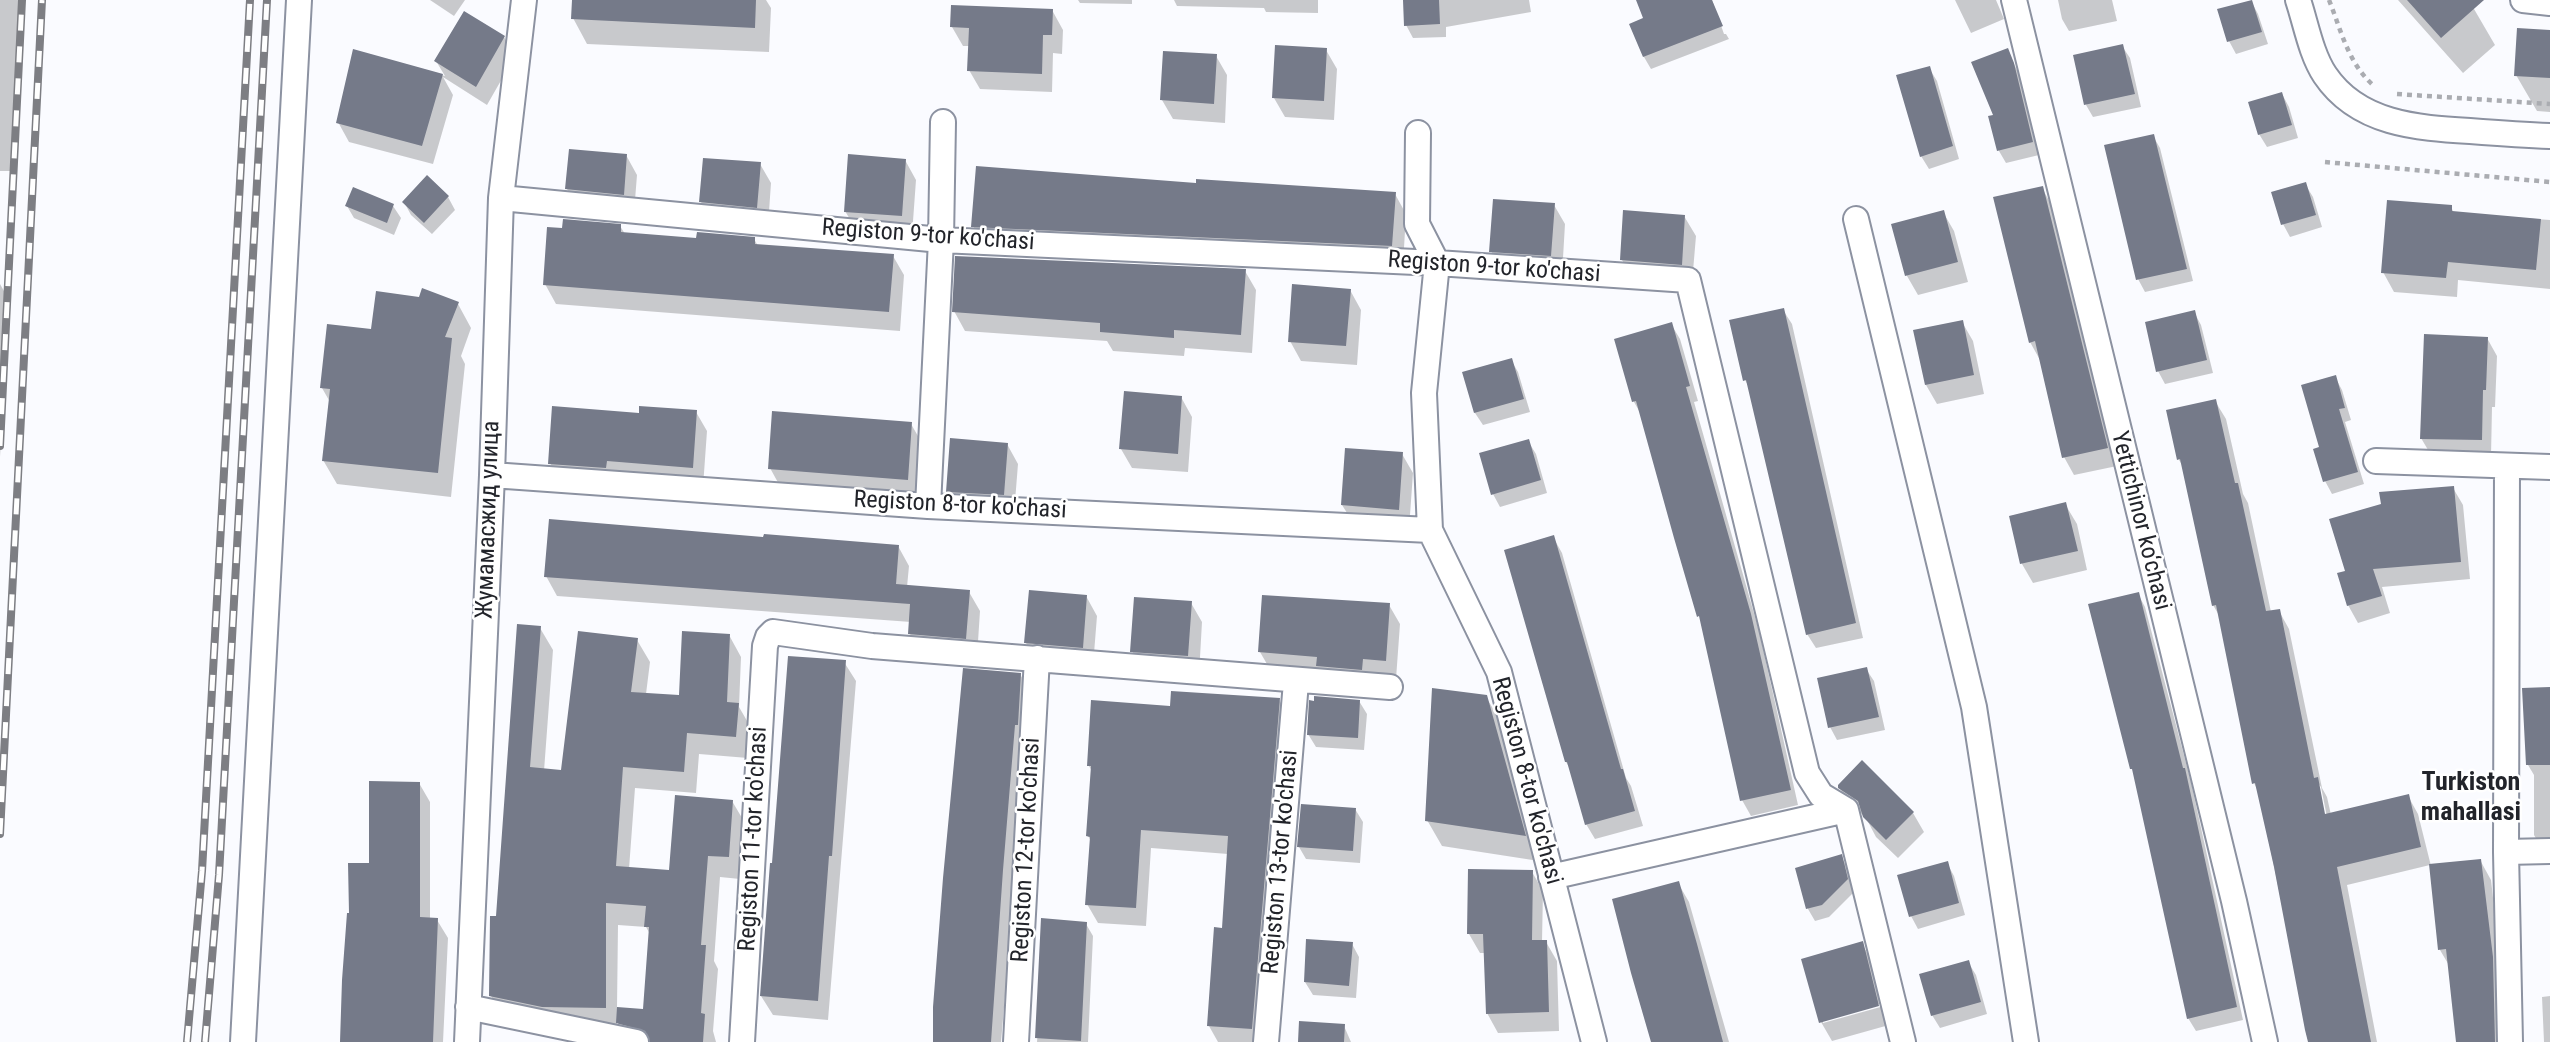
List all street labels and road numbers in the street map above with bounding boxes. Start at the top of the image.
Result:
street label: Registon 9-tor ko'chasi [821,214,1035,258]
street label: Registon 9-tor ko'chasi [1387,246,1601,290]
street label: Жумамасжид улица [471,420,507,620]
street label: Yettichinor ko‘chasi [2104,429,2176,613]
street label: Registon 8-tor ko'chasi [853,486,1067,526]
street label: Registon 8-tor ko'chasi [1484,674,1568,888]
street label: Registon 11-tor ko'chasi [734,726,774,952]
street label: Registon 12-tor ko'chasi [1007,737,1047,963]
street label: Registon 13-tor ko'chasi [1257,749,1305,975]

